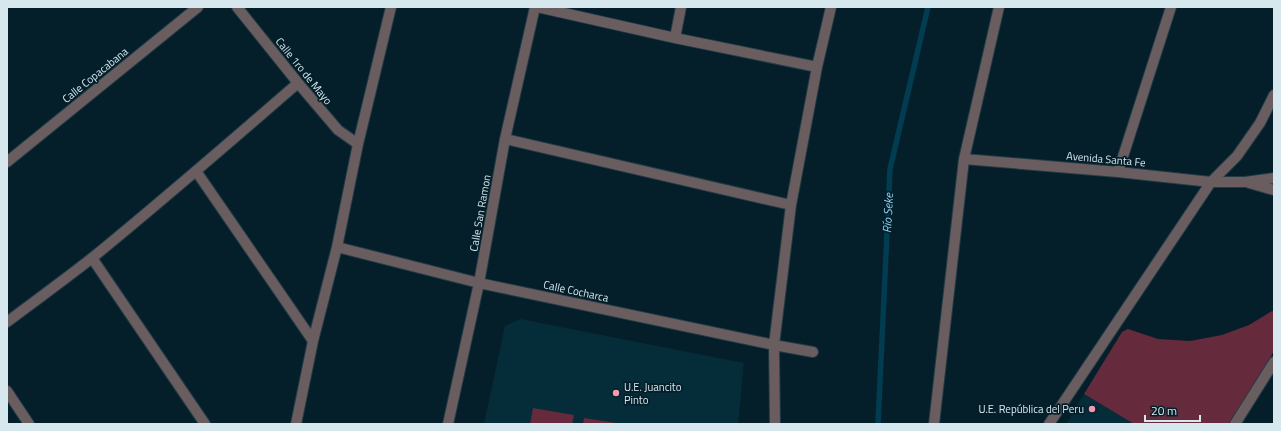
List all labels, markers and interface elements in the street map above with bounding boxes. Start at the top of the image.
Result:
street label: Calle 1ro de Mayo [272,34,336,108]
street label: Calle Copacabana [59,43,132,107]
street label: Avenida Santa Fe [1066,148,1147,170]
street label: Calle San Ramon [465,173,495,253]
water label: Río Seke [877,191,898,233]
street label: Calle Cocharca [542,276,611,306]
place label: U.E. Juancito Pinto [624,379,682,408]
marker: U.E. Juancito Pinto [611,388,621,398]
scale bar [1145,397,1200,423]
place label: U.E. República del Peru [978,401,1084,417]
text: 20 m [1151,401,1177,420]
marker: U.E. República del Peru [1087,404,1097,414]

